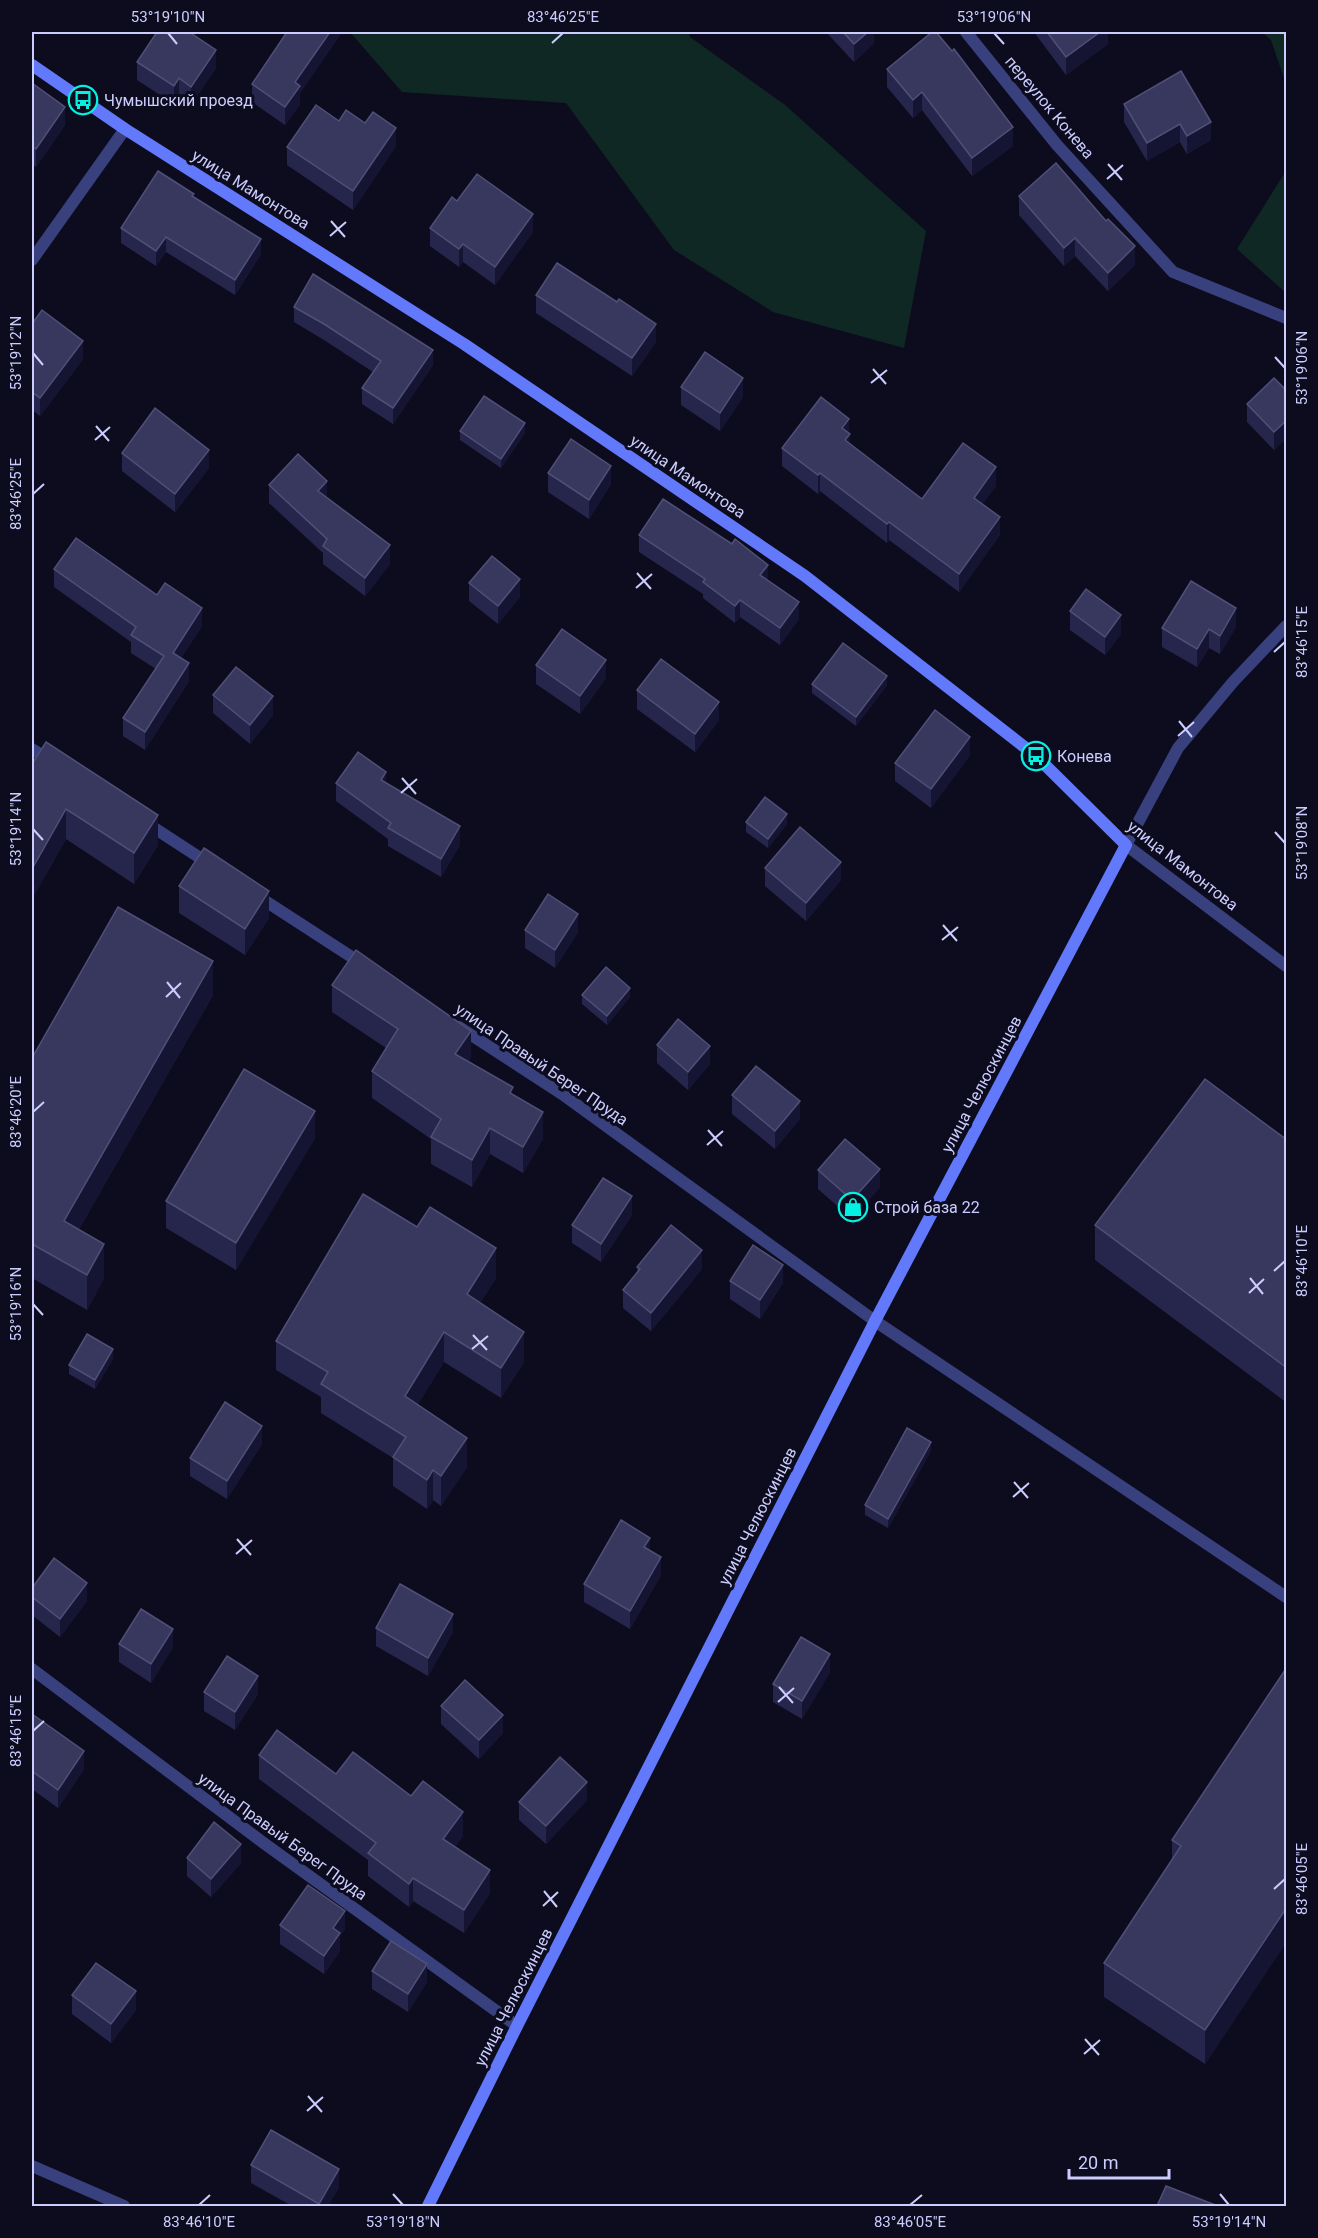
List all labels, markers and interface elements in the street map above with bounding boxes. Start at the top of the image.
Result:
text: 53°19'10"N [131,8,205,26]
text: 83°46'25"E [527,8,600,26]
text: 53°19'06"N [957,8,1031,26]
street label: переулок Конева [1001,52,1098,162]
bus stop icon: Чумышский проезд [67,84,99,116]
place label: Чумышский проезд [104,91,253,110]
street label: улица Мамонтова [188,146,313,233]
text: 53°19'12"N [7,316,25,390]
text: 53°19'06"N [1293,331,1311,405]
street label: улица Мамонтова [626,431,749,522]
text: 83°46'25"E [7,457,25,530]
text: 83°46'15"E [1293,605,1311,678]
bus stop icon: Конева [1020,740,1052,772]
place label: Конева [1057,747,1112,766]
text: 53°19'14"N [7,792,25,866]
text: 53°19'08"N [1293,806,1311,880]
street label: улица Мамонтова [1124,816,1242,914]
street label: улица Правый Берег Пруда [452,999,632,1129]
street label: улица Челюскинцев [937,1013,1026,1156]
text: 83°46'20"E [7,1075,25,1148]
shop icon: Строй база 22 [837,1191,869,1223]
place label: Строй база 22 [874,1198,980,1217]
text: 83°46'10"E [1293,1224,1311,1297]
text: 53°19'16"N [7,1267,25,1341]
street label: улица Челюскинцев [714,1444,800,1588]
text: 83°46'15"E [7,1694,25,1767]
street label: улица Правый Берег Пруда [194,1769,371,1904]
text: 83°46'05"E [1293,1842,1311,1915]
street label: улица Челюскинцев [470,1925,556,2069]
scale bar [1069,2142,1170,2180]
text: 20 m [1078,2152,1118,2173]
text: 83°46'10"E [163,2213,236,2231]
text: 53°19'18"N [366,2213,440,2231]
text: 83°46'05"E [874,2213,947,2231]
text: 53°19'14"N [1192,2213,1266,2231]

